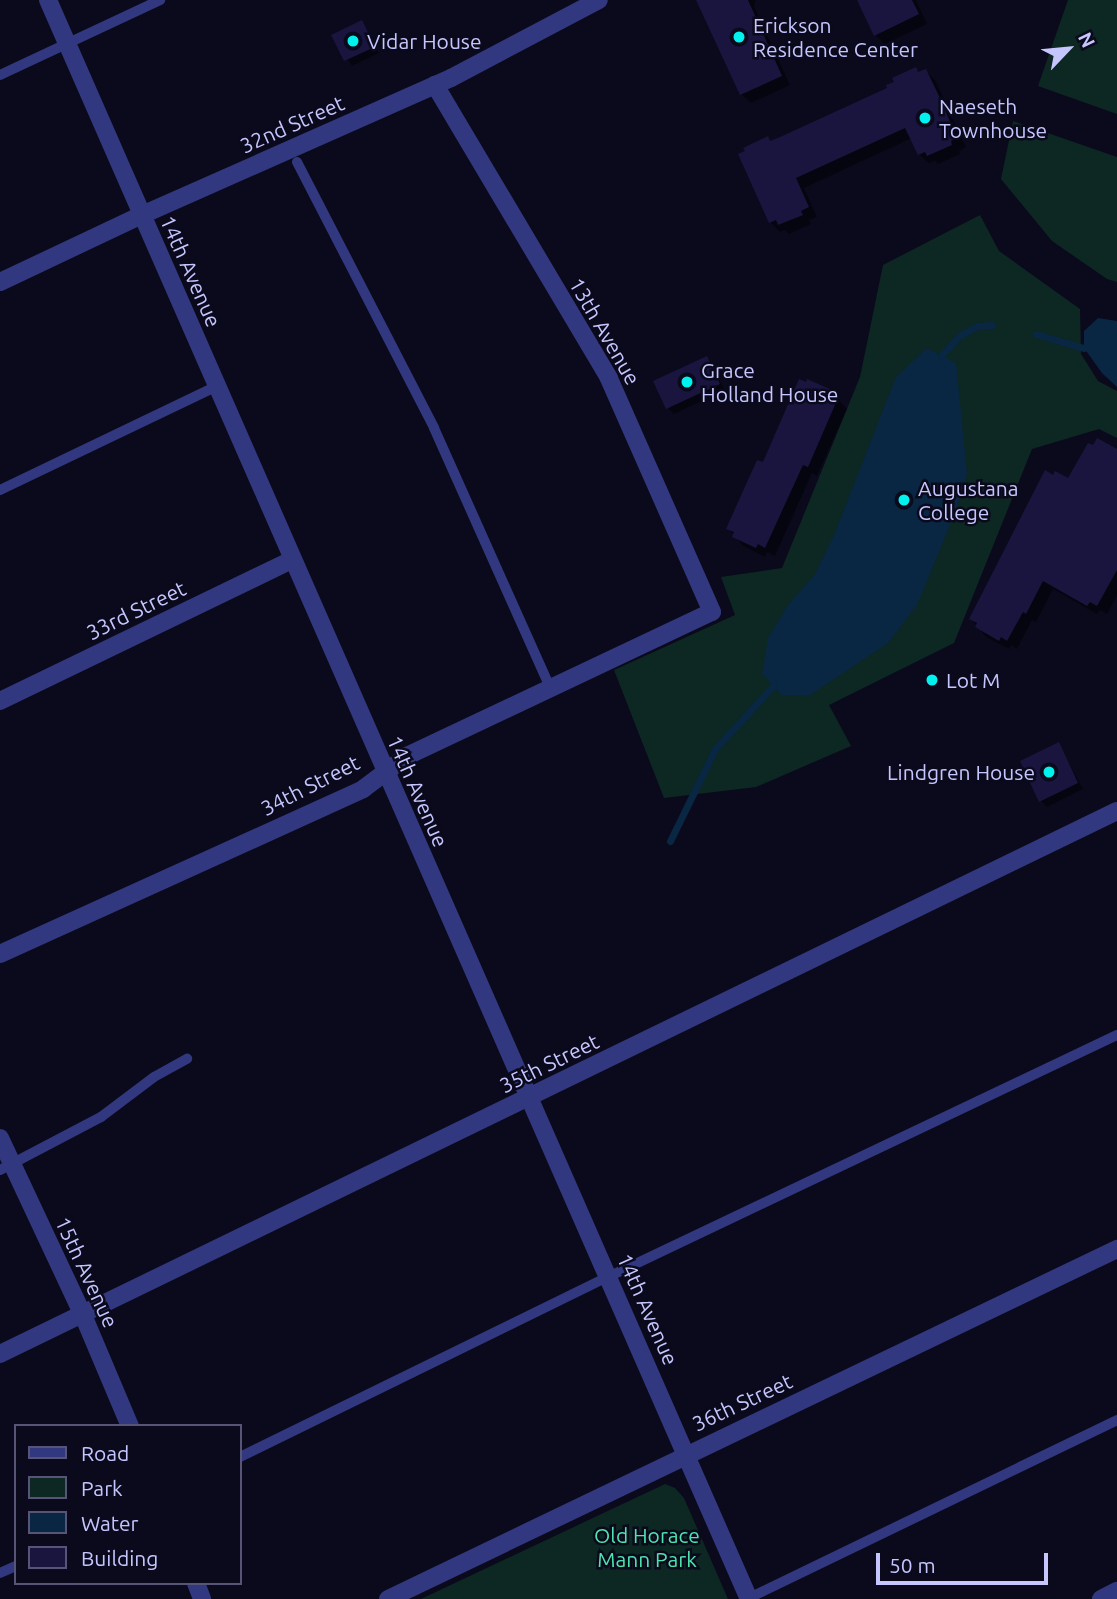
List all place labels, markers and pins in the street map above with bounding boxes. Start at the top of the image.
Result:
place label: Erickson Residence Center [753,12,918,62]
place label: Vidar House [367,28,482,54]
marker: Erickson Residence Center [731,29,747,45]
marker: Vidar House [345,33,361,49]
place label: Naeseth Townhouse [939,93,1047,143]
marker: Naeseth Townhouse [917,110,933,126]
place label: Grace Holland House [701,357,838,407]
marker: Grace Holland House [679,374,695,390]
place label: Augustana College [918,475,1019,525]
marker: Augustana College [896,492,912,508]
place label: Lot M [946,667,1000,693]
marker: Lot M [924,672,940,688]
place label: Lindgren House [887,759,1035,785]
marker: Lindgren House [1041,764,1057,780]

